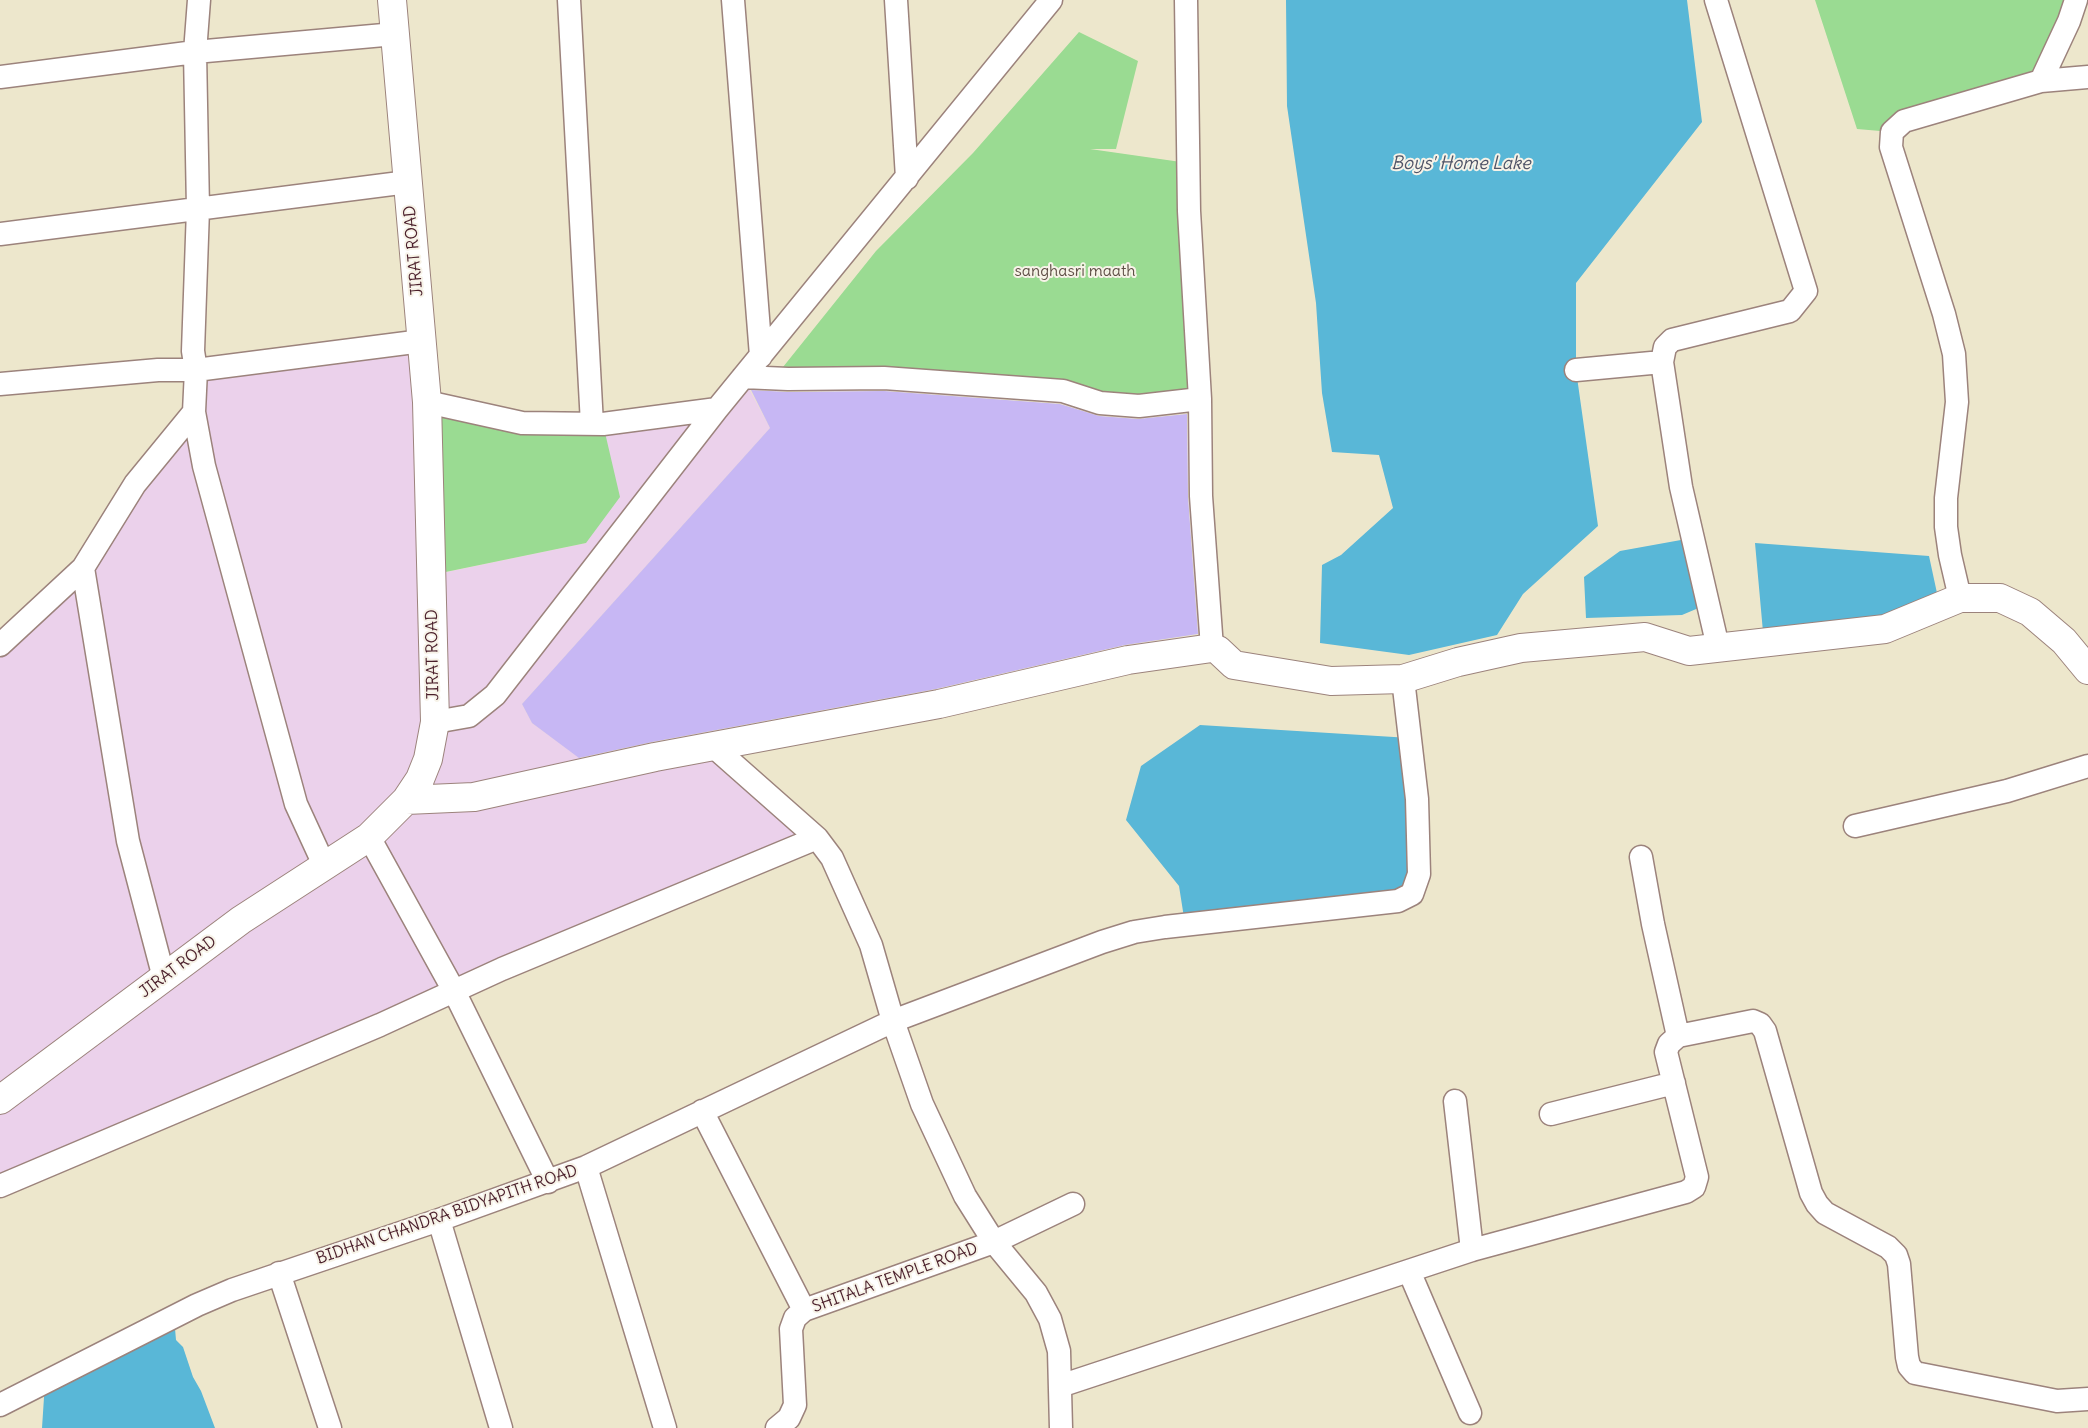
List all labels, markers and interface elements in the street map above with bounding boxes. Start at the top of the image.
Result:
water label: Boys' Home Lake [1391,153,1531,175]
street label: JIRAT ROAD [400,205,428,297]
park label: sanghasri maath [1014,261,1136,281]
street label: JIRAT ROAD [423,609,443,701]
street label: JIRAT ROAD [136,932,220,1002]
street label: BIDHAN CHANDRA BIDYAPITH ROAD [314,1161,580,1269]
street label: SHITALA TEMPLE ROAD [810,1239,980,1317]

